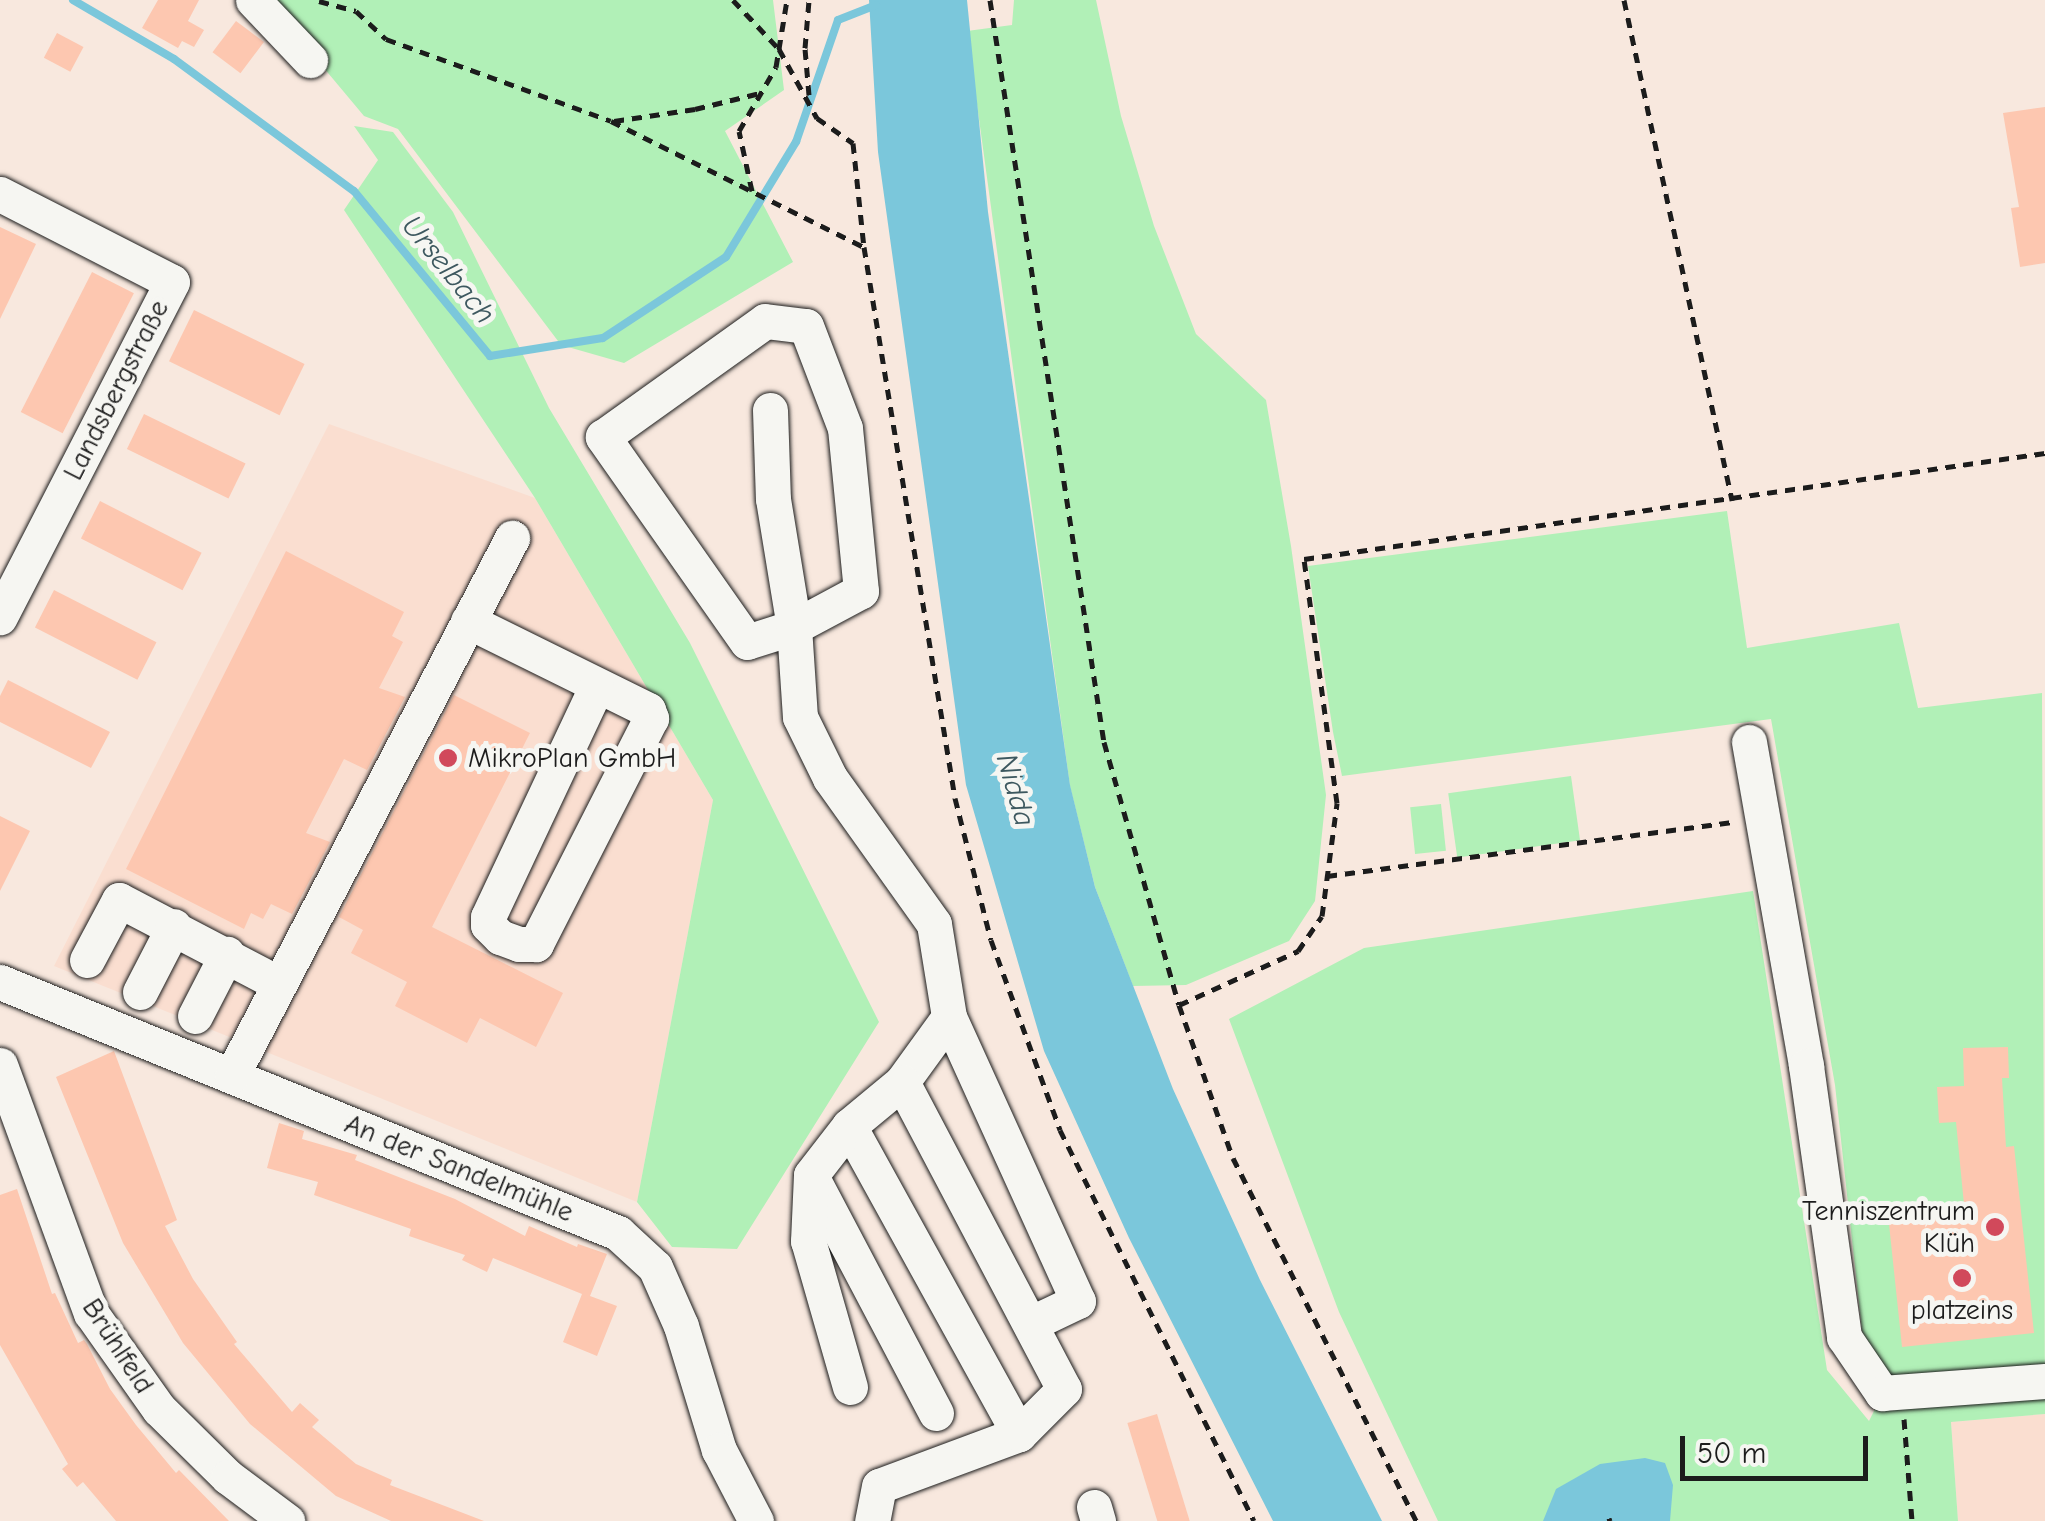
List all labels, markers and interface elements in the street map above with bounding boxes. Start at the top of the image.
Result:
water label: Urselbach [393,209,503,331]
street label: Landsbergstraße [56,294,176,486]
place label: MikroPlan GmbH [468,741,676,775]
marker: MikroPlan GmbH [437,747,459,769]
water label: Nidda [988,750,1042,830]
street label: An der Sandelmühle [340,1107,578,1229]
place label: Tenniszentrum Klüh [1802,1194,1975,1260]
marker: Tenniszentrum Klüh [1984,1216,2006,1238]
marker: platzeins [1951,1267,1973,1289]
street label: Brühlfeld [75,1292,161,1400]
place label: platzeins [1911,1293,2013,1327]
scale bar [1685,1416,1872,1478]
text: 50 m [1697,1436,1766,1471]

